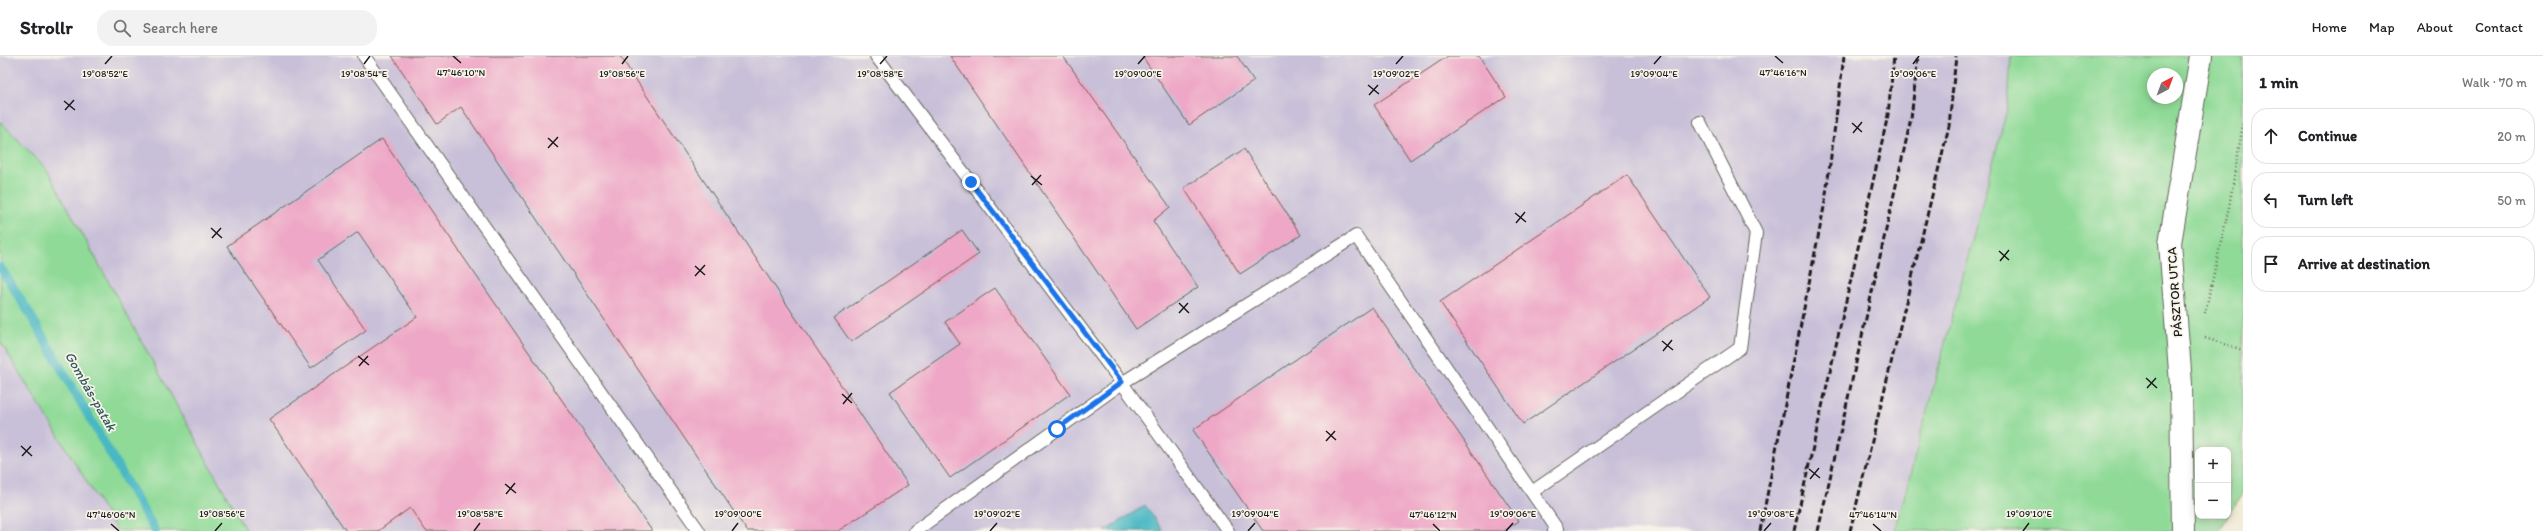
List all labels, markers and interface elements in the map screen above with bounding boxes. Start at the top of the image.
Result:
search box [97,10,377,46]
text: Strollr [20,16,73,39]
icon: search [111,17,133,39]
text: Search here [143,19,218,37]
text: Home [2312,19,2347,36]
text: Map [2369,19,2395,36]
text: About [2417,19,2453,36]
text: Contact [2475,19,2523,36]
text: 47°46'10"N [437,66,485,79]
text: 47°46'16"N [1759,66,1807,79]
text: 19°08'52"E [82,67,128,80]
text: 19°08'54"E [341,67,388,80]
text: 19°08'56"E [599,67,645,80]
text: 19°08'58"E [857,67,904,80]
text: 19°09'00"E [1114,67,1162,80]
text: 19°09'02"E [1373,67,1420,80]
text: 19°09'04"E [1630,67,1678,80]
text: 19°09'06"E [1890,67,1937,80]
north arrow [2147,68,2183,104]
text: 1 min [2259,72,2298,92]
text: Walk · 70 m [2462,75,2527,90]
icon: ahead [2260,125,2282,147]
text: Continue [2298,127,2357,145]
text: 20 m [2497,129,2526,144]
route end [962,173,980,191]
icon: left [2260,189,2282,211]
text: Turn left [2298,191,2353,209]
text: 50 m [2497,193,2526,208]
street label: PÁSZTOR UTCA [2164,246,2185,337]
icon: arrive [2260,253,2282,275]
text: Arrive at destination [2298,255,2430,273]
water label: Gombás-patak [61,348,121,435]
route start [1048,420,1066,438]
map controls [2195,447,2231,519]
button: + [2195,447,2231,483]
button: − [2195,483,2231,519]
text: 19°08'56"E [199,507,245,520]
text: 19°08'58"E [457,507,504,520]
text: 19°09'00"E [714,507,762,520]
text: 19°09'02"E [974,507,1021,520]
text: 19°09'04"E [1231,507,1279,520]
text: 19°09'06"E [1490,507,1537,520]
text: 19°09'08"E [1748,507,1795,520]
text: 19°09'10"E [2006,507,2052,520]
text: 47°46'06"N [87,508,136,521]
text: 47°46'12"N [1409,508,1457,521]
text: 47°46'14"N [1849,508,1897,521]

